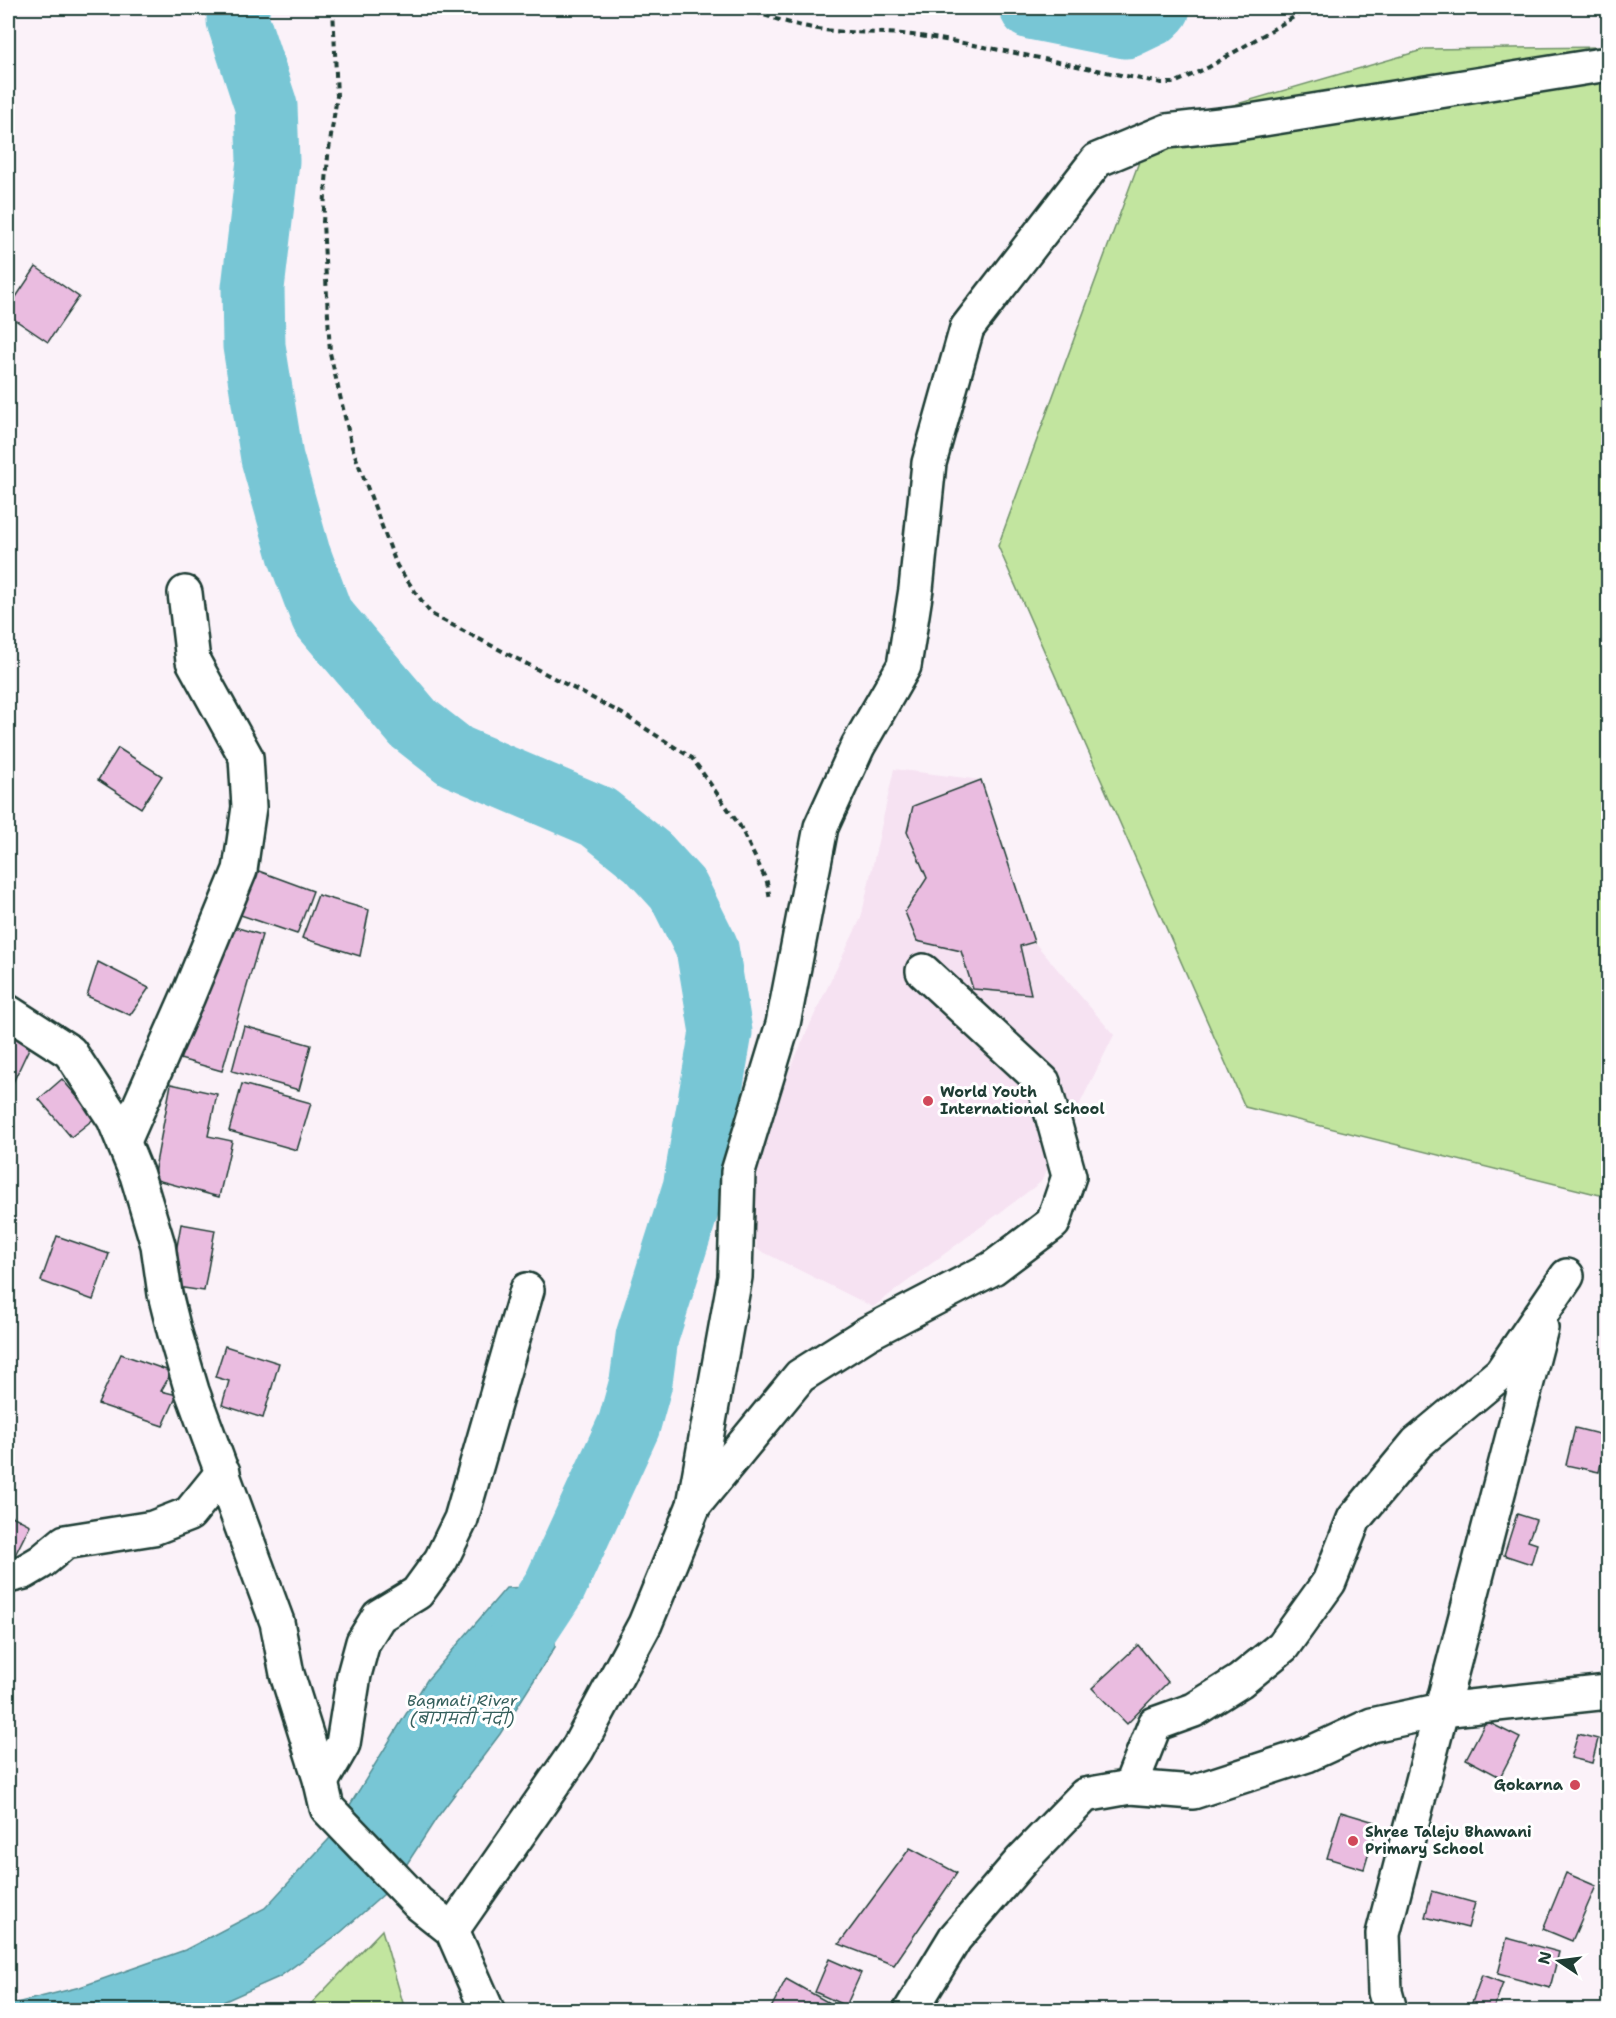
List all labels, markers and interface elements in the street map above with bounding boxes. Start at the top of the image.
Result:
place label: World Youth International School [940,1082,1105,1119]
marker: World Youth International School [921,1094,935,1108]
water label: Bagmati River (बागमती नदी) [407,1690,518,1729]
place label: Gokarna [1494,1775,1564,1795]
marker: Gokarna [1568,1778,1582,1792]
place label: Shree Taleju Bhawani Primary School [1365,1822,1532,1859]
marker: Shree Taleju Bhawani Primary School [1346,1834,1360,1848]
north arrow [1529,1931,1589,1991]
text: N [1533,1949,1557,1966]

